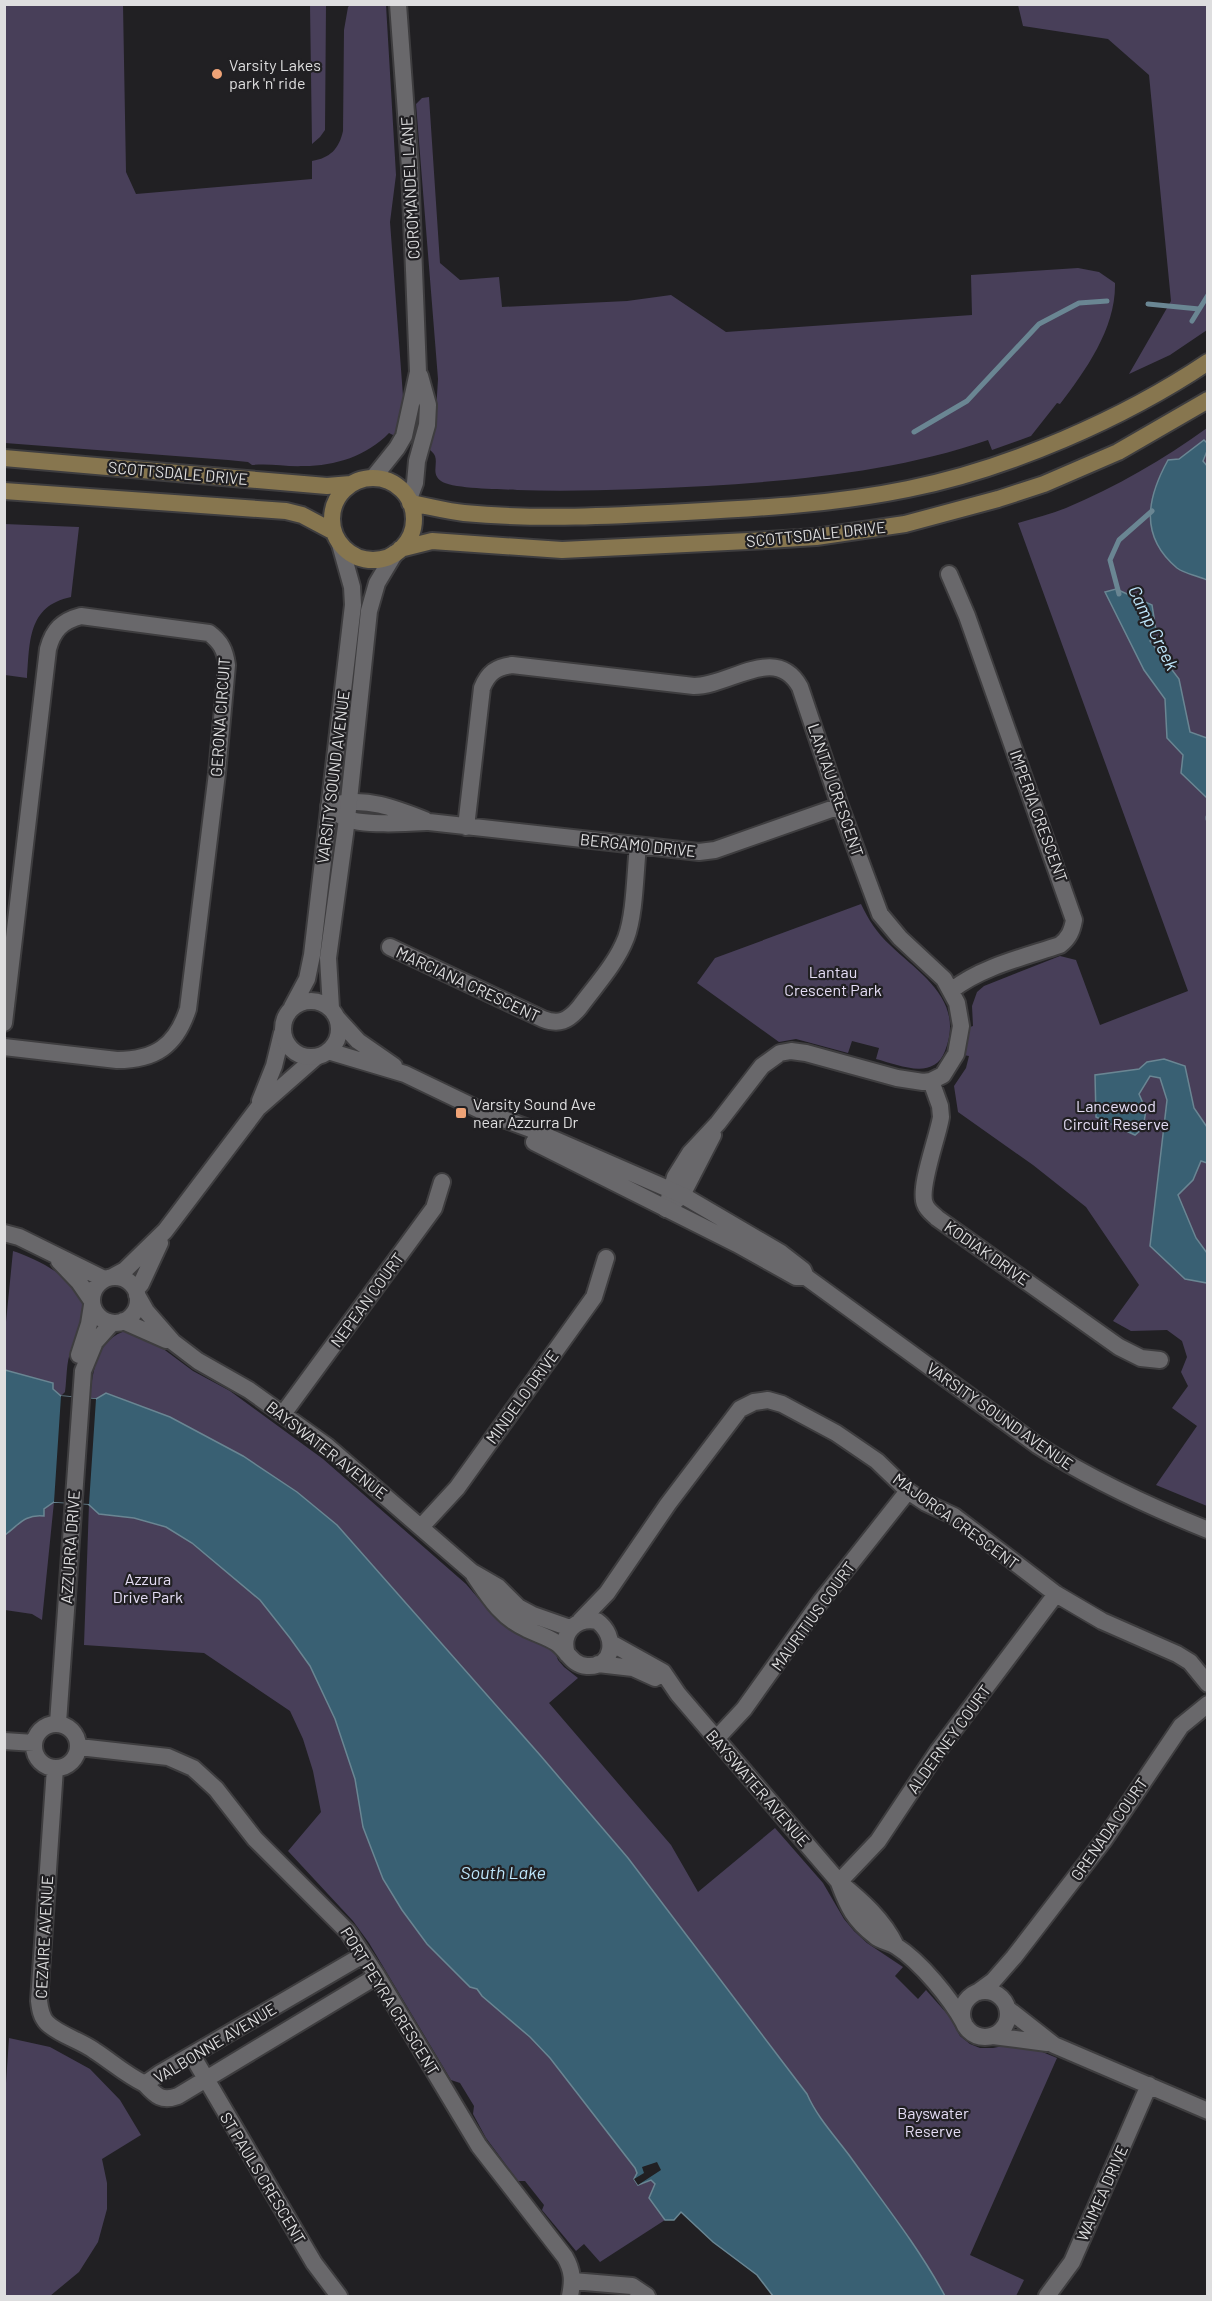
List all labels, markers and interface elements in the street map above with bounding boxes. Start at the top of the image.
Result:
place label: Varsity Lakes park 'n' ride [229,55,321,92]
marker: Varsity Lakes park 'n' ride [210,67,224,81]
street label: COROMANDEL LANE [396,116,423,260]
street label: SCOTTSDALE DRIVE [107,457,249,488]
street label: SCOTTSDALE DRIVE [745,517,887,550]
water label: Camp Creek [1124,582,1184,674]
street label: GERONA CIRCUIT [206,656,233,777]
street label: VARSITY SOUND AVENUE [312,689,353,865]
street label: LANTAU CRESCENT [805,721,868,859]
street label: IMPERIA CRESCENT [1007,747,1072,885]
street label: BERGAMO DRIVE [579,829,697,860]
street label: MARCIANA CRESCENT [393,942,543,1025]
park label: Lantau Crescent Park [784,962,882,999]
place label: Varsity Sound Ave near Azzurra Dr [473,1094,596,1131]
park label: Lancewood Circuit Reserve [1063,1096,1169,1133]
marker: Varsity Sound Ave near Azzurra Dr [454,1106,468,1120]
street label: KODIAK DRIVE [941,1216,1033,1289]
street label: NEPEAN COURT [326,1249,407,1351]
street label: MINDELO DRIVE [481,1346,562,1447]
street label: VARSITY SOUND AVENUE [923,1358,1077,1473]
street label: BAYSWATER AVENUE [263,1397,391,1503]
street label: MAJORCA CRESCENT [890,1469,1023,1573]
street label: AZZURRA DRIVE [56,1490,83,1604]
street label: MAURITIUS COURT [767,1557,859,1674]
park label: Azzura Drive Park [113,1569,183,1606]
street label: ALDERNEY COURT [903,1681,994,1797]
street label: BAYSWATER AVENUE [703,1726,814,1850]
street label: GRENADA COURT [1066,1774,1151,1884]
water label: South Lake [460,1861,546,1883]
street label: CEZAIRE AVENUE [31,1875,56,1999]
street label: PORT PEYRA CRESCENT [337,1923,444,2078]
street label: VALBONNE AVENUE [150,1999,279,2087]
park label: Bayswater Reserve [897,2103,969,2140]
street label: ST PAULS CRESCENT [217,2109,310,2247]
street label: WAIMEA DRIVE [1072,2142,1131,2244]

